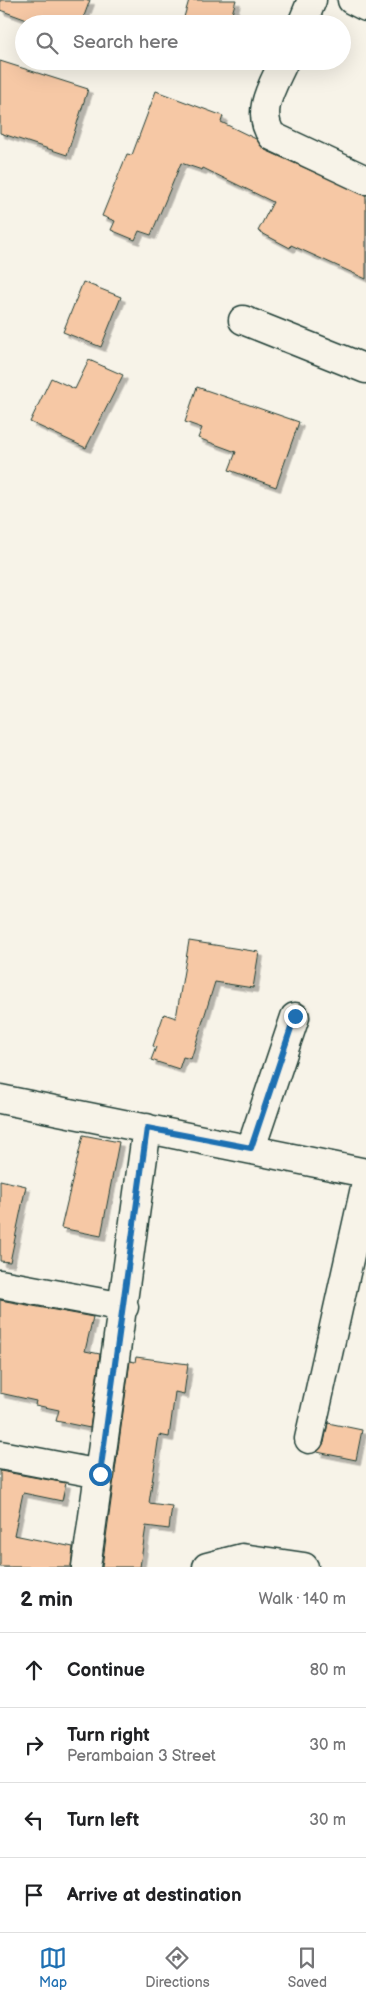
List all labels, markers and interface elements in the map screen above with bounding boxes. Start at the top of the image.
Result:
search box [15,15,351,70]
icon: search [33,29,61,57]
text: Search here [73,31,178,54]
route end [284,1005,307,1028]
route start [89,1463,112,1486]
text: 2 min [20,1587,73,1612]
text: Walk · 140 m [259,1590,346,1609]
icon: ahead [20,1656,48,1684]
text: Continue [67,1659,145,1682]
text: 80 m [310,1661,346,1680]
text: Turn right [67,1724,150,1747]
icon: right [20,1731,48,1759]
text: 30 m [309,1736,346,1755]
text: Perambaian 3 Street [67,1747,216,1766]
icon: left [20,1806,48,1834]
text: Turn left [67,1809,139,1832]
text: 30 m [309,1811,346,1830]
icon: arrive [20,1881,48,1909]
text: Arrive at destination [67,1884,242,1907]
tab: Map [39,1944,67,1991]
tab: Directions [145,1944,210,1991]
tab: Saved [288,1944,327,1991]

